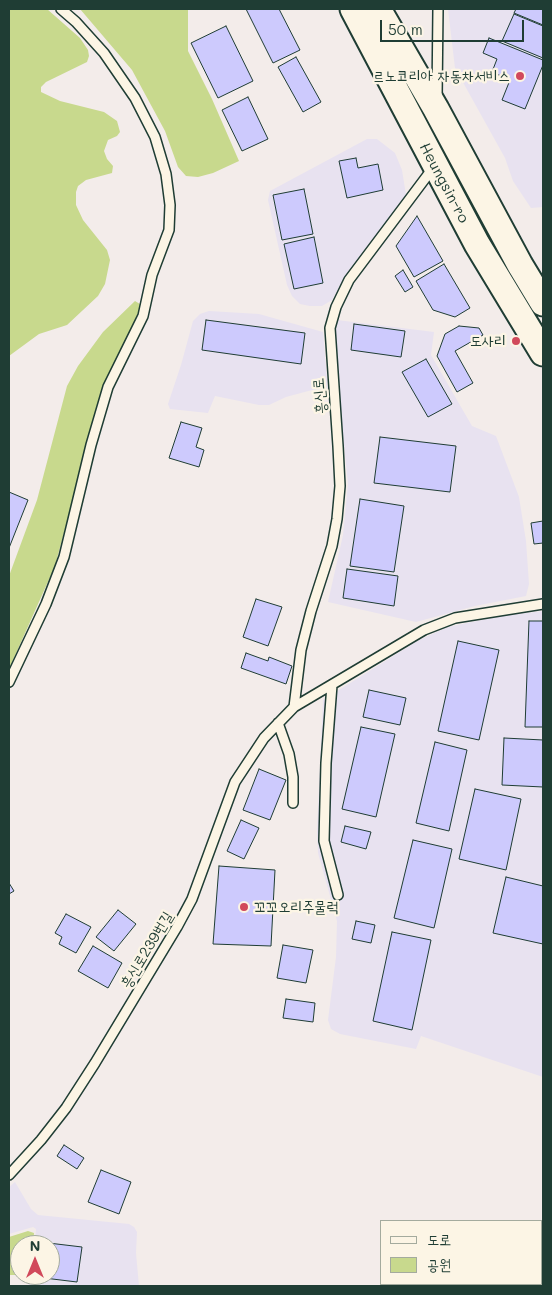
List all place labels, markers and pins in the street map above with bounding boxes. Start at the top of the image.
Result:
place label: 르노코리아 자동차서비스 [372,67,510,85]
marker: 르노코리아 자동차서비스 [514,70,526,82]
place label: 도사리 [470,332,506,350]
marker: 도사리 [510,335,522,347]
place label: 꼬꼬오리주물럭 [254,898,338,916]
marker: 꼬꼬오리주물럭 [238,901,250,913]

